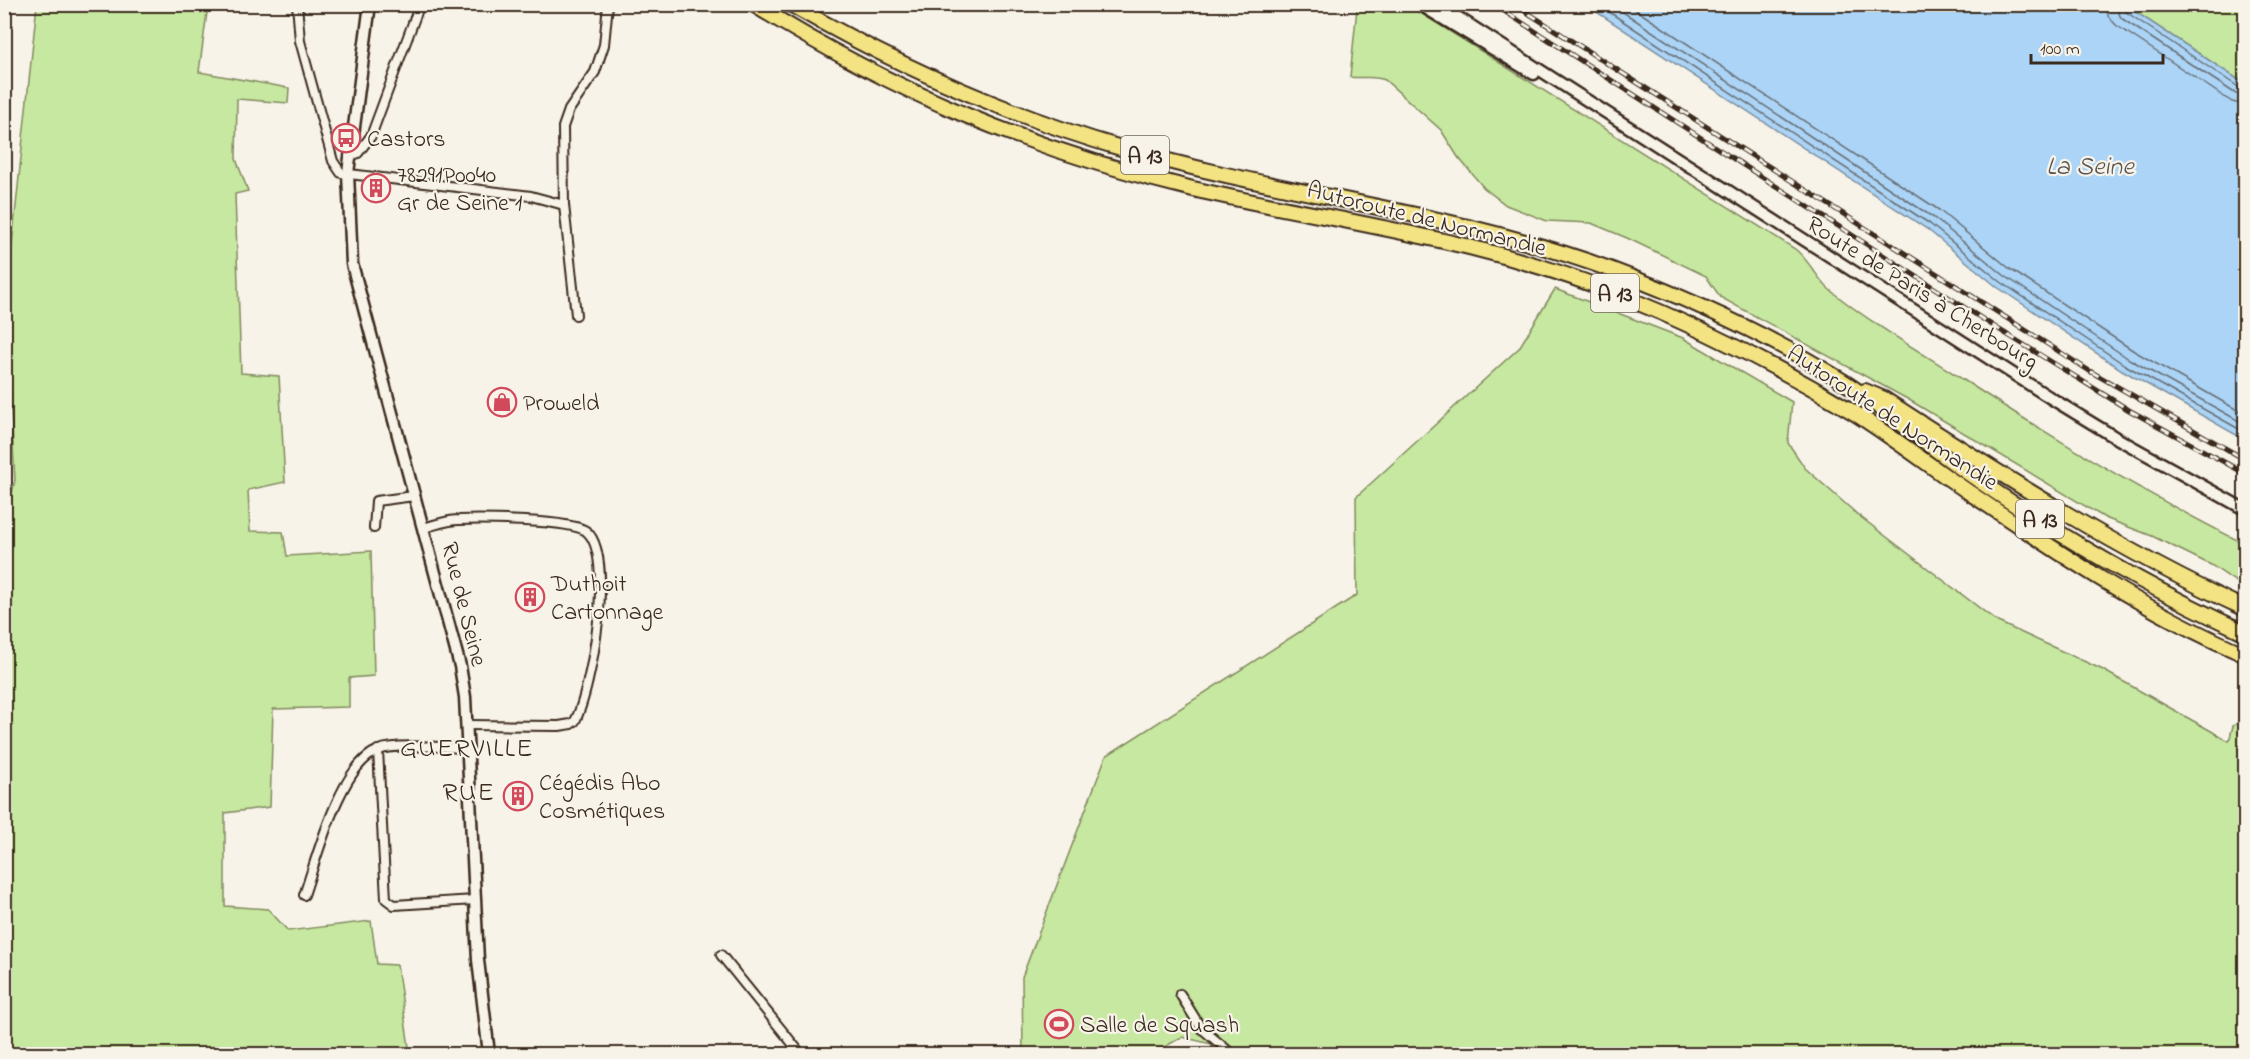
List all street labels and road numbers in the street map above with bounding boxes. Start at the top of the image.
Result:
road number: A 13 [1121,136,1169,174]
street label: Autoroute de Normandie [1303,174,1550,267]
street label: Route de Paris à Cherbourg [1799,208,2045,380]
road number: A 13 [1591,274,1639,312]
street label: Autoroute de Normandie [1779,338,2004,501]
road number: A 13 [2016,500,2064,538]
street label: Rue de Seine [430,539,495,671]

